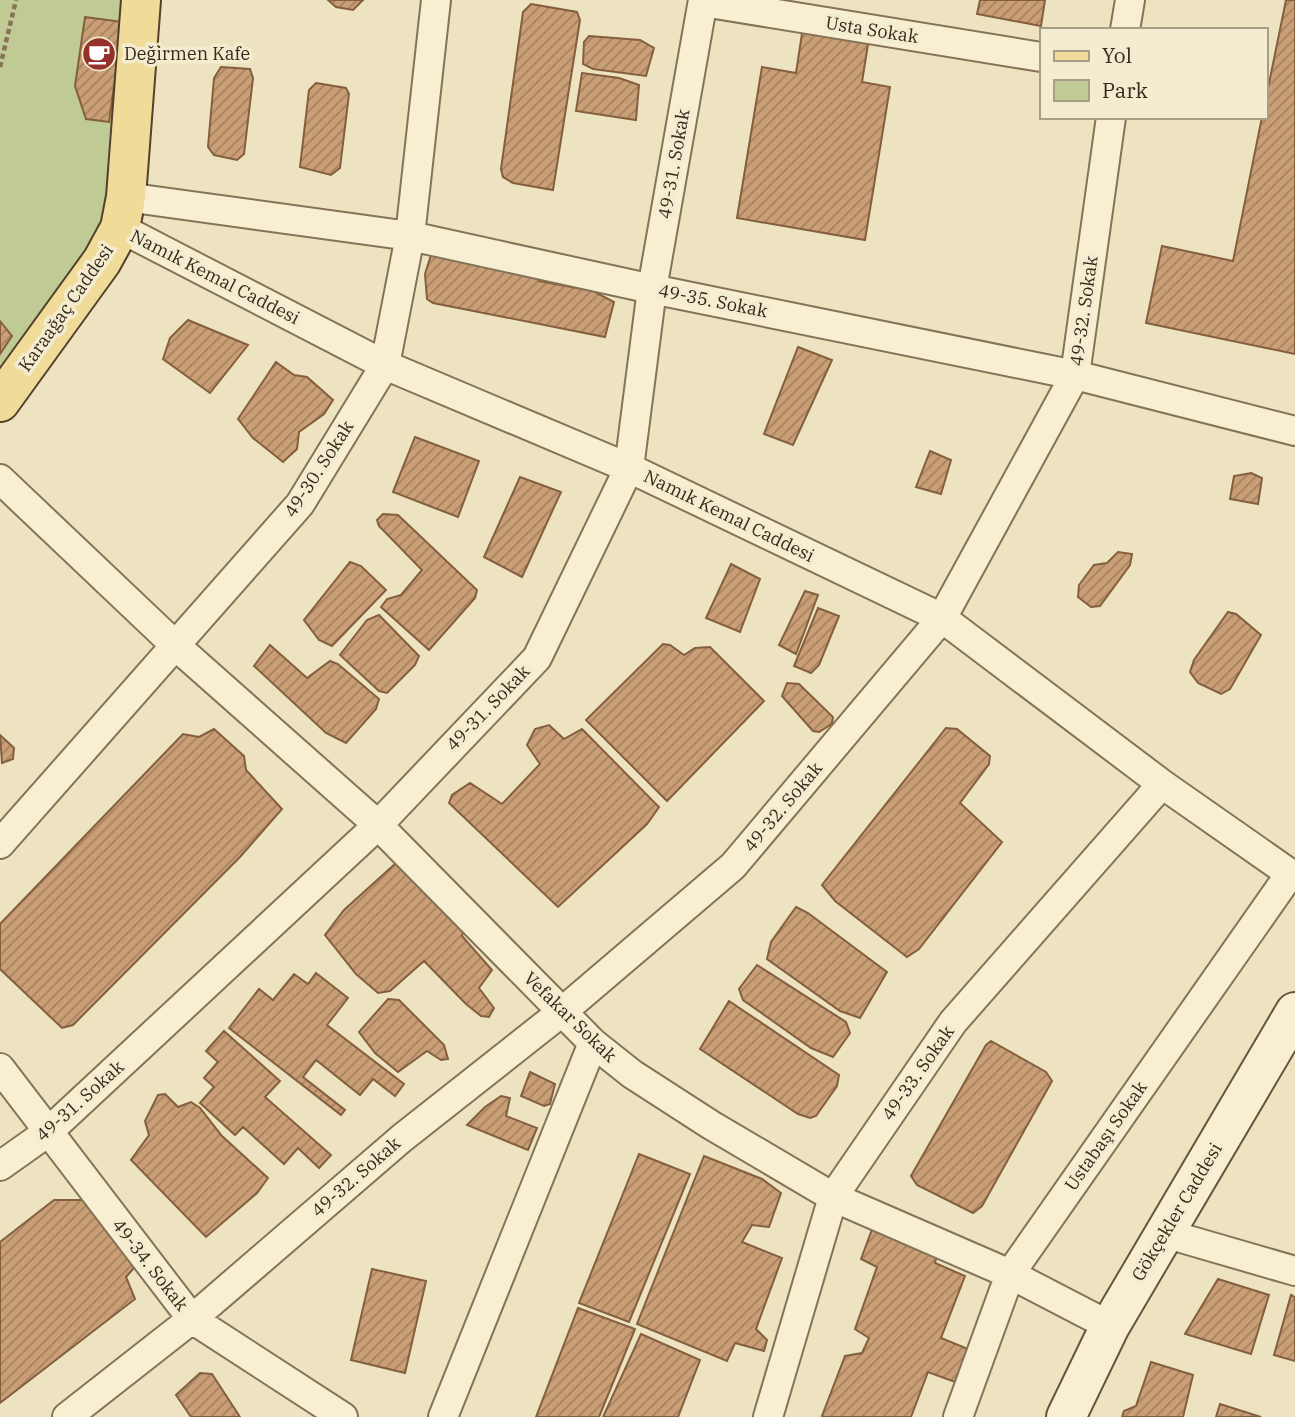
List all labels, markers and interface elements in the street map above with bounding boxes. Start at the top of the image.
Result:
street label: Usta Sokak [824,11,921,48]
legend [1040,28,1267,119]
cafe icon: Değirmen Kafe [80,35,118,73]
text: Yol [1102,41,1132,69]
place label: Değirmen Kafe [124,42,250,65]
text: Park [1102,76,1149,104]
street label: 49-31. Sokak [653,107,695,221]
street label: Namık Kemal Caddesi [127,224,304,329]
street label: Karaağaç Caddesi [13,239,118,376]
street label: 49-32. Sokak [1064,254,1103,367]
street label: 49-35. Sokak [656,279,770,322]
street label: 49-30. Sokak [279,416,359,521]
street label: Namık Kemal Caddesi [640,464,819,567]
street label: 49-31. Sokak [441,659,535,756]
street label: 49-32. Sokak [738,756,827,857]
street label: Vefakar Sokak [519,966,622,1067]
street label: 49-33. Sokak [876,1020,959,1125]
street label: 49-31. Sokak [31,1055,129,1146]
street label: Ustabaşı Sokak [1059,1076,1152,1195]
street label: 49-32. Sokak [306,1131,405,1222]
street label: Gökçekler Caddesi [1126,1138,1227,1285]
street label: 49-34. Sokak [107,1214,194,1316]

